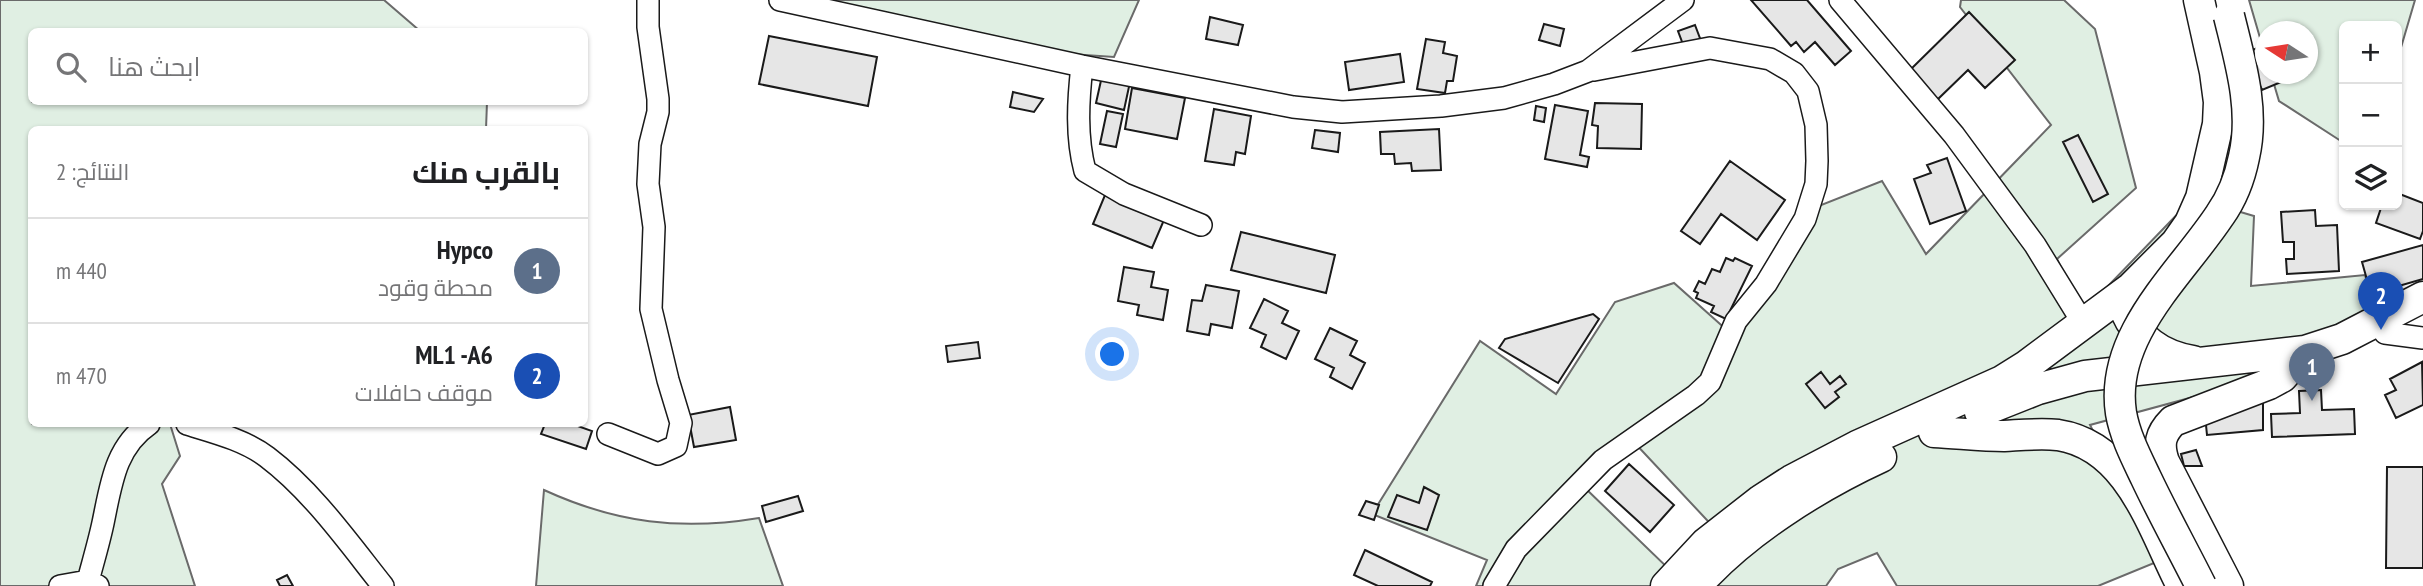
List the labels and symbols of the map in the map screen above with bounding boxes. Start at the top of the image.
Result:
north arrow [2255,21,2318,84]
pin: 2 [2358,272,2404,330]
your location [1095,337,1129,371]
pin: 1 [2289,343,2335,401]

